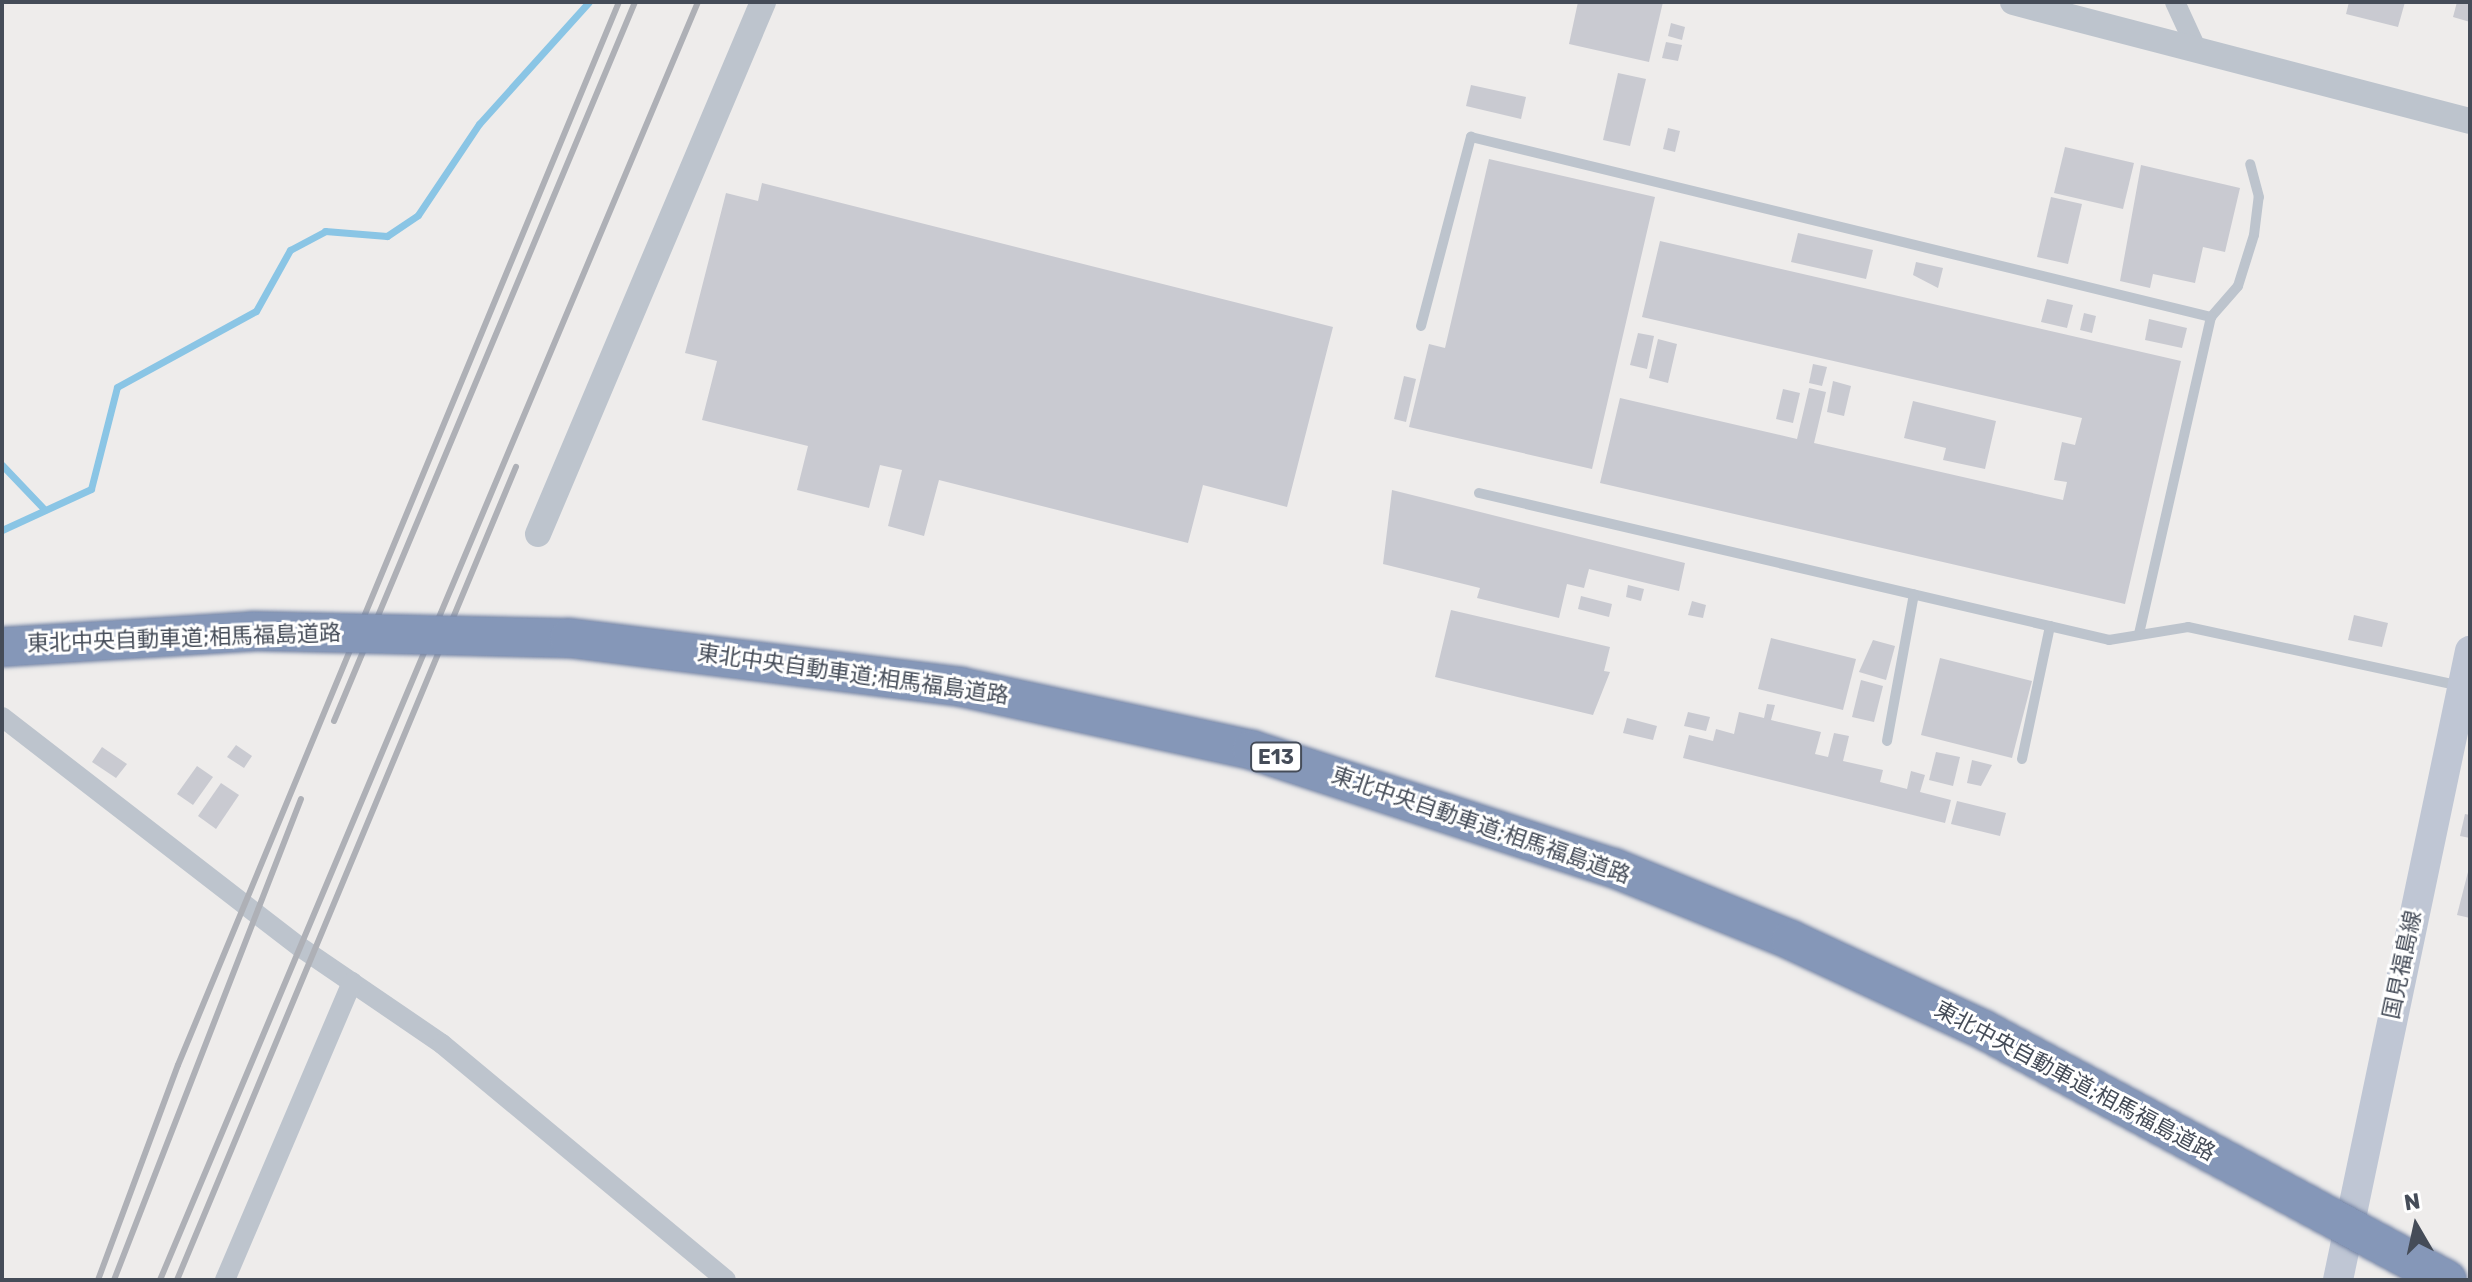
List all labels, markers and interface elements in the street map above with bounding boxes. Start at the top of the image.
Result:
street label: 東北中央自動車道;相馬福島道路 [27,619,341,657]
street label: 東北中央自動車道;相馬福島道路 [696,639,1010,709]
road number: E13 [1250,741,1302,773]
street label: 東北中央自動車道;相馬福島道路 [1328,761,1634,889]
street label: 国見福島線 [2378,908,2426,1022]
street label: 東北中央自動車道;相馬福島道路 [1930,996,2220,1166]
north arrow [2376,1186,2456,1266]
text: N [2402,1187,2422,1216]

